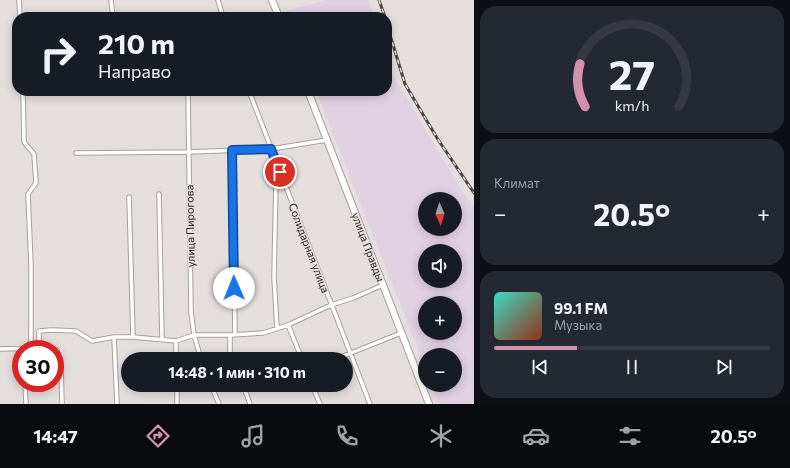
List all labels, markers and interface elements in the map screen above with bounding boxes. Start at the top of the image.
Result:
text: 210 m [98,26,175,60]
icon: right [32,28,84,80]
text: 27 [609,48,655,99]
text: Направо [98,60,171,82]
text: km/h [615,96,649,114]
pin [263,155,297,189]
icon: arrive [269,161,291,183]
text: Климат [494,175,540,191]
street label: улица Пирогова [182,185,197,267]
north arrow [418,192,462,236]
map controls [418,192,462,392]
text: 20.5° [593,195,670,232]
text: − [494,200,507,227]
text: + [757,200,770,227]
street label: Солидарная улица [286,201,333,295]
street label: улица Правды [349,211,388,283]
button: sound [418,244,462,288]
position arrow [213,267,255,309]
button: + [418,296,462,340]
text: 99.1 FM [554,299,608,317]
text: Музыка [554,317,602,333]
speed limit sign: 30 [12,340,64,392]
button: − [418,348,462,392]
icon: previous [529,356,551,378]
icon: pause [621,356,643,378]
icon: next [713,356,735,378]
text: 14:48 · 1 мин · 310 m [168,363,306,381]
icon: directions [144,422,172,450]
icon: music [239,422,267,450]
icon: phone [333,422,361,450]
icon: climate [427,422,455,450]
icon: car [522,422,550,450]
icon: filters [616,422,644,450]
text: 14:47 [33,425,78,447]
text: 20.5° [711,425,757,447]

